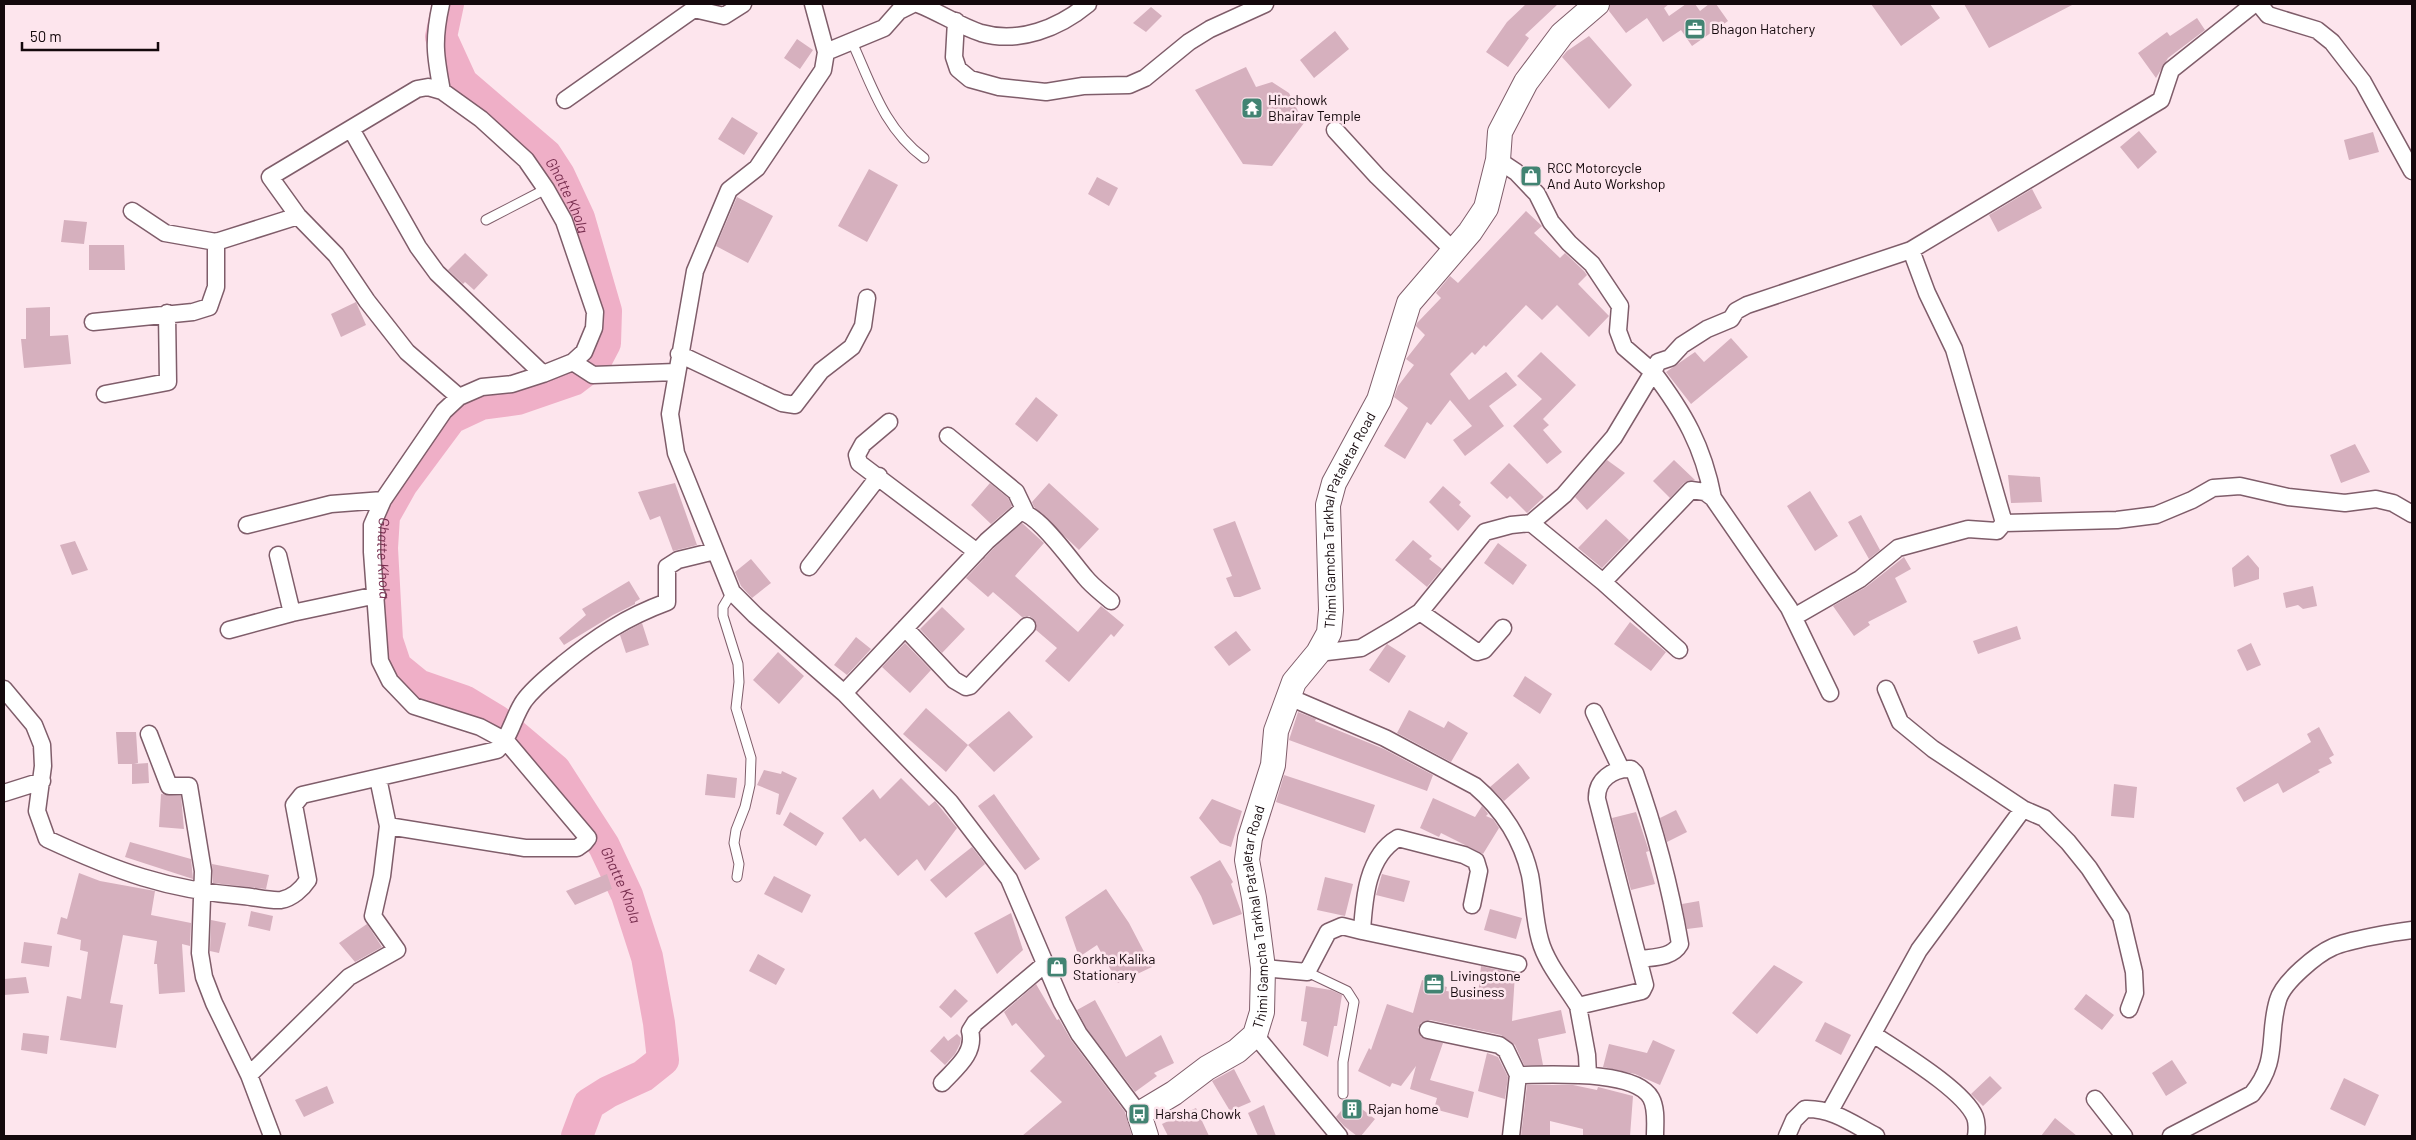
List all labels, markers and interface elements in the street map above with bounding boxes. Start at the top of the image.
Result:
office icon: Bhagon Hatchery [1683,17,1707,41]
scale bar [22,20,159,52]
place label: Bhagon Hatchery [1711,20,1816,37]
text: 50 m [30,27,62,45]
place label: Hinchowk Bhairav Temple [1268,91,1361,124]
temple icon: Hinchowk Bhairav Temple [1240,96,1264,120]
water label: Ghatte Khola [542,154,593,235]
place label: RCC Motorcycle And Auto Workshop [1547,159,1666,192]
shop icon: RCC Motorcycle And Auto Workshop [1519,164,1543,188]
street label: Thimi Gamcha Tarkhal Pataletar Road [1319,409,1379,629]
water label: Ghatte Khola [374,517,395,599]
street label: Thimi Gamcha Tarkhal Pataletar Road [1238,803,1271,1031]
water label: Ghatte Khola [597,843,646,925]
place label: Gorkha Kalika Stationary [1073,950,1155,983]
shop icon: Gorkha Kalika Stationary [1045,955,1069,979]
place label: Livingstone Business [1450,967,1521,1000]
office icon: Livingstone Business [1422,972,1446,996]
building icon: Rajan home [1340,1097,1364,1121]
place label: Rajan home [1368,1100,1439,1117]
bus stop icon: Harsha Chowk [1127,1102,1151,1126]
place label: Harsha Chowk [1155,1105,1241,1122]

